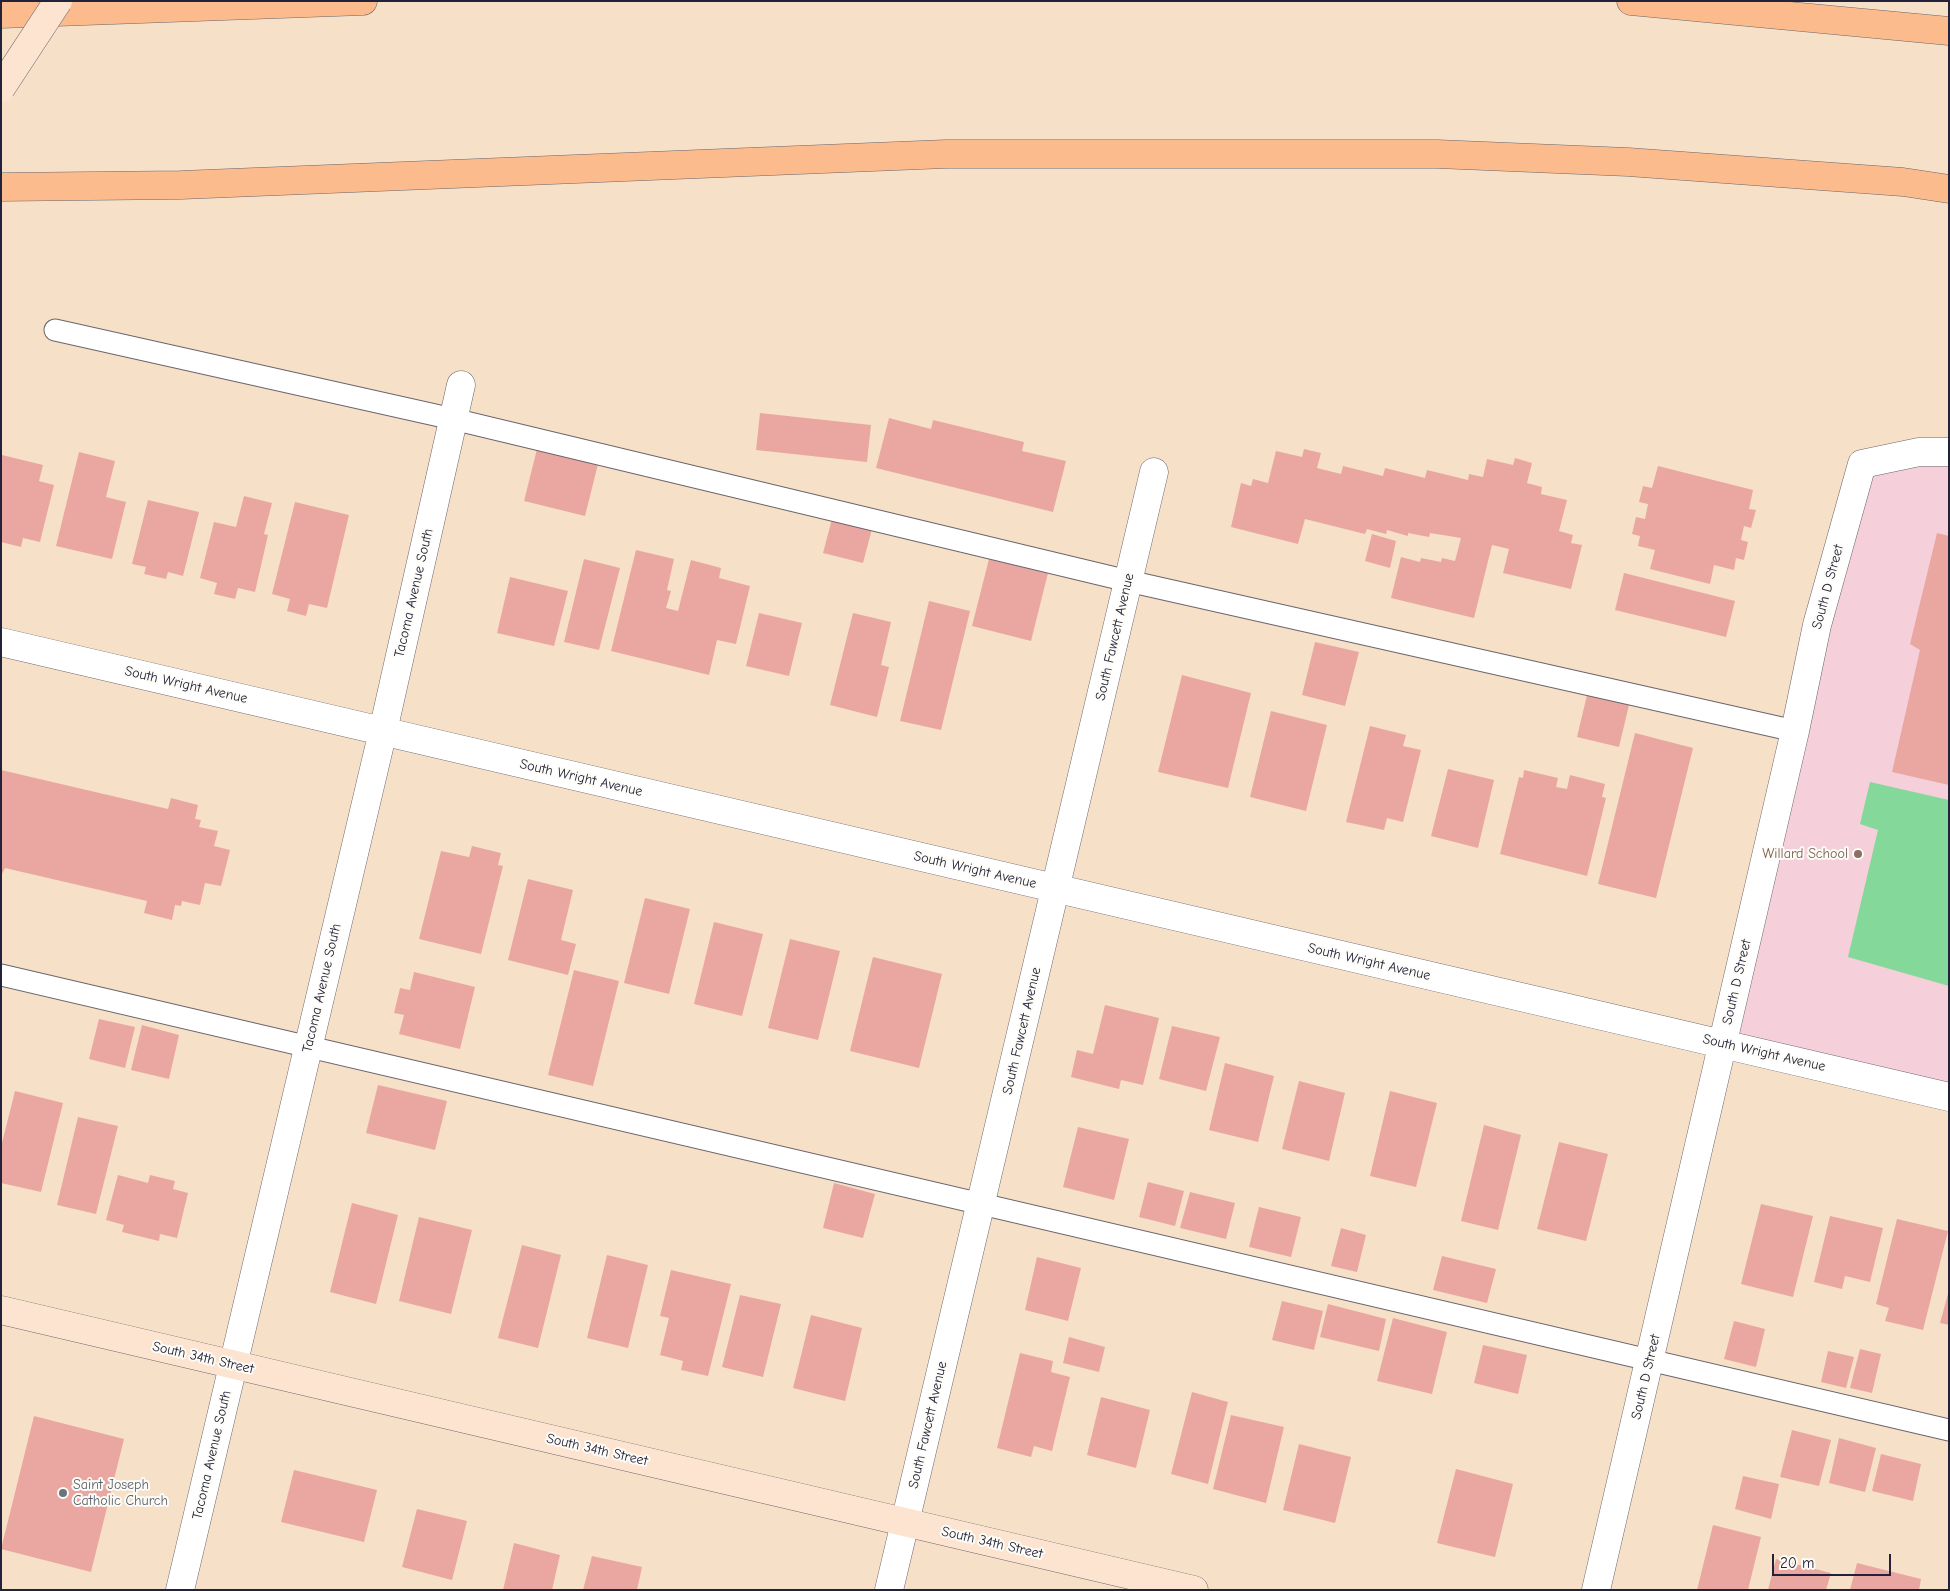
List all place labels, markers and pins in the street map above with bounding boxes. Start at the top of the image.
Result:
place label: Willard School [1762,846,1848,862]
marker: Willard School [1852,848,1864,860]
place label: Saint Joseph Catholic Church [73,1477,168,1510]
marker: Saint Joseph Catholic Church [57,1487,69,1499]

